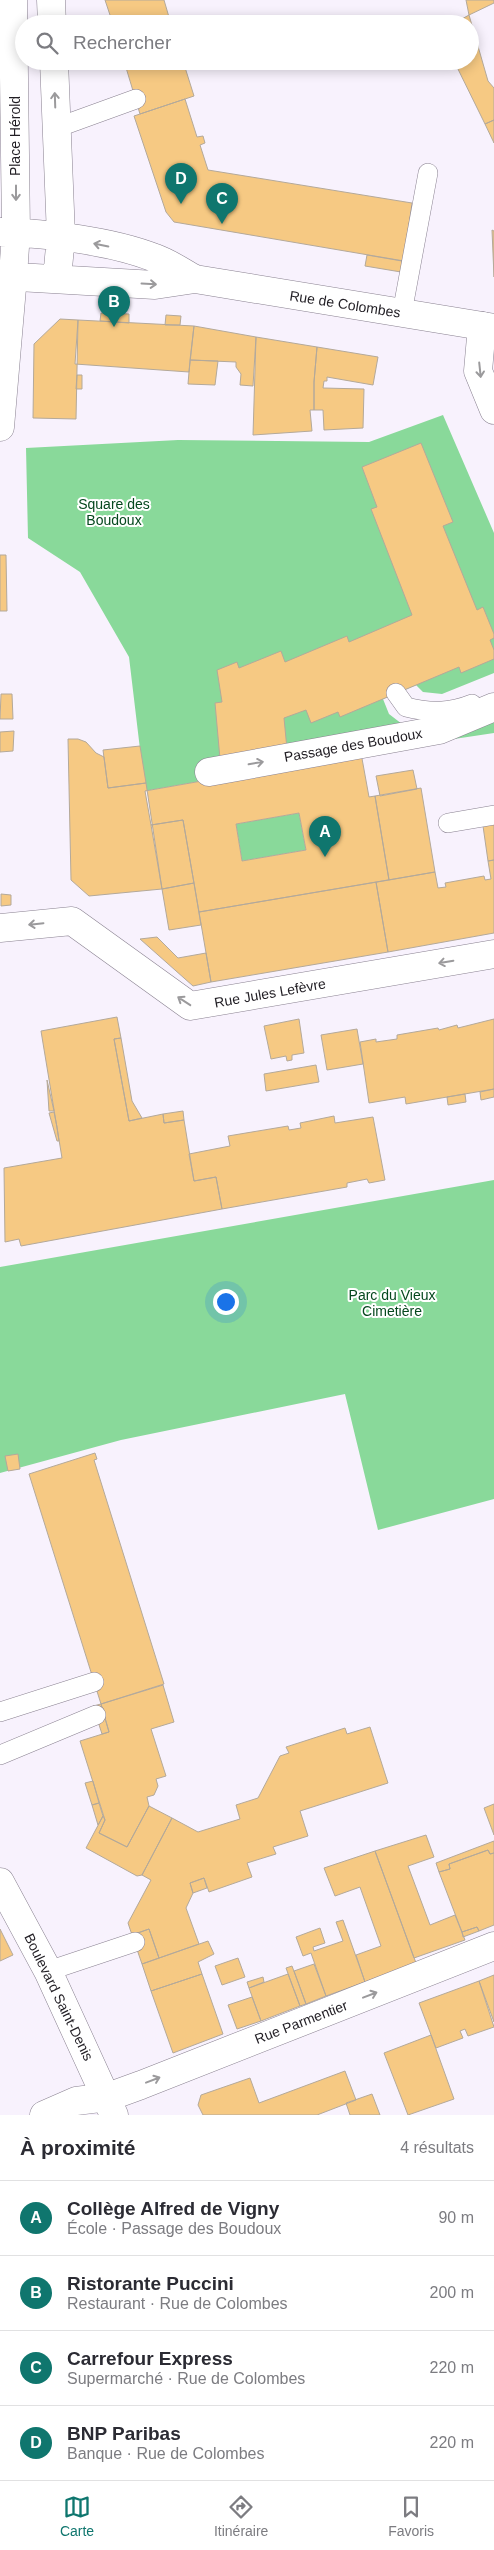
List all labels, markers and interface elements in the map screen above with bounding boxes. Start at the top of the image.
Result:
search box [15,15,479,70]
icon: search [33,29,61,57]
text: Rechercher [73,32,171,53]
one-way arrow [51,92,60,108]
street label: Place Hérold [7,96,23,176]
pin: D [165,163,197,204]
pin: C [206,183,238,224]
one-way arrow [11,185,20,201]
one-way arrow [93,239,109,249]
one-way arrow [140,279,156,288]
pin: B [98,286,130,327]
street label: Rue de Colombes [288,287,402,321]
one-way arrow [475,361,485,377]
park label: Square des Boudoux [78,496,150,528]
street label: Passage des Boudoux [283,725,423,765]
one-way arrow [248,758,264,767]
pin: A [309,816,341,857]
one-way arrow [28,919,44,929]
one-way arrow [438,958,454,968]
street label: Rue Jules Lefèvre [213,975,327,1011]
one-way arrow [177,996,191,1007]
park label: Parc du Vieux Cimetière [349,1287,435,1319]
your location [213,1289,239,1315]
street label: Boulevard Saint-Denis [21,1931,97,2063]
one-way arrow [362,1990,377,1999]
street label: Rue Parmentier [252,1997,350,2047]
one-way arrow [145,2075,160,2084]
text: À proximité [20,2136,136,2159]
text: 4 résultats [400,2139,474,2156]
text: Collège Alfred de Vigny [67,2198,279,2219]
text: A [30,2209,42,2226]
text: 90 m [438,2209,474,2226]
text: École · Passage des Boudoux [67,2220,281,2237]
text: Ristorante Puccini [67,2273,234,2294]
text: B [30,2284,42,2301]
text: 200 m [430,2284,474,2301]
text: Restaurant · Rue de Colombes [67,2295,288,2312]
text: Carrefour Express [67,2348,233,2369]
text: C [30,2359,42,2376]
text: 220 m [430,2359,474,2376]
text: Supermarché · Rue de Colombes [67,2370,305,2387]
text: BNP Paribas [67,2423,181,2444]
text: D [30,2434,42,2451]
text: 220 m [430,2434,474,2451]
text: Banque · Rue de Colombes [67,2445,264,2462]
tab: Carte [60,2493,94,2539]
tab: Itinéraire [214,2493,268,2539]
tab: Favoris [388,2493,434,2539]

